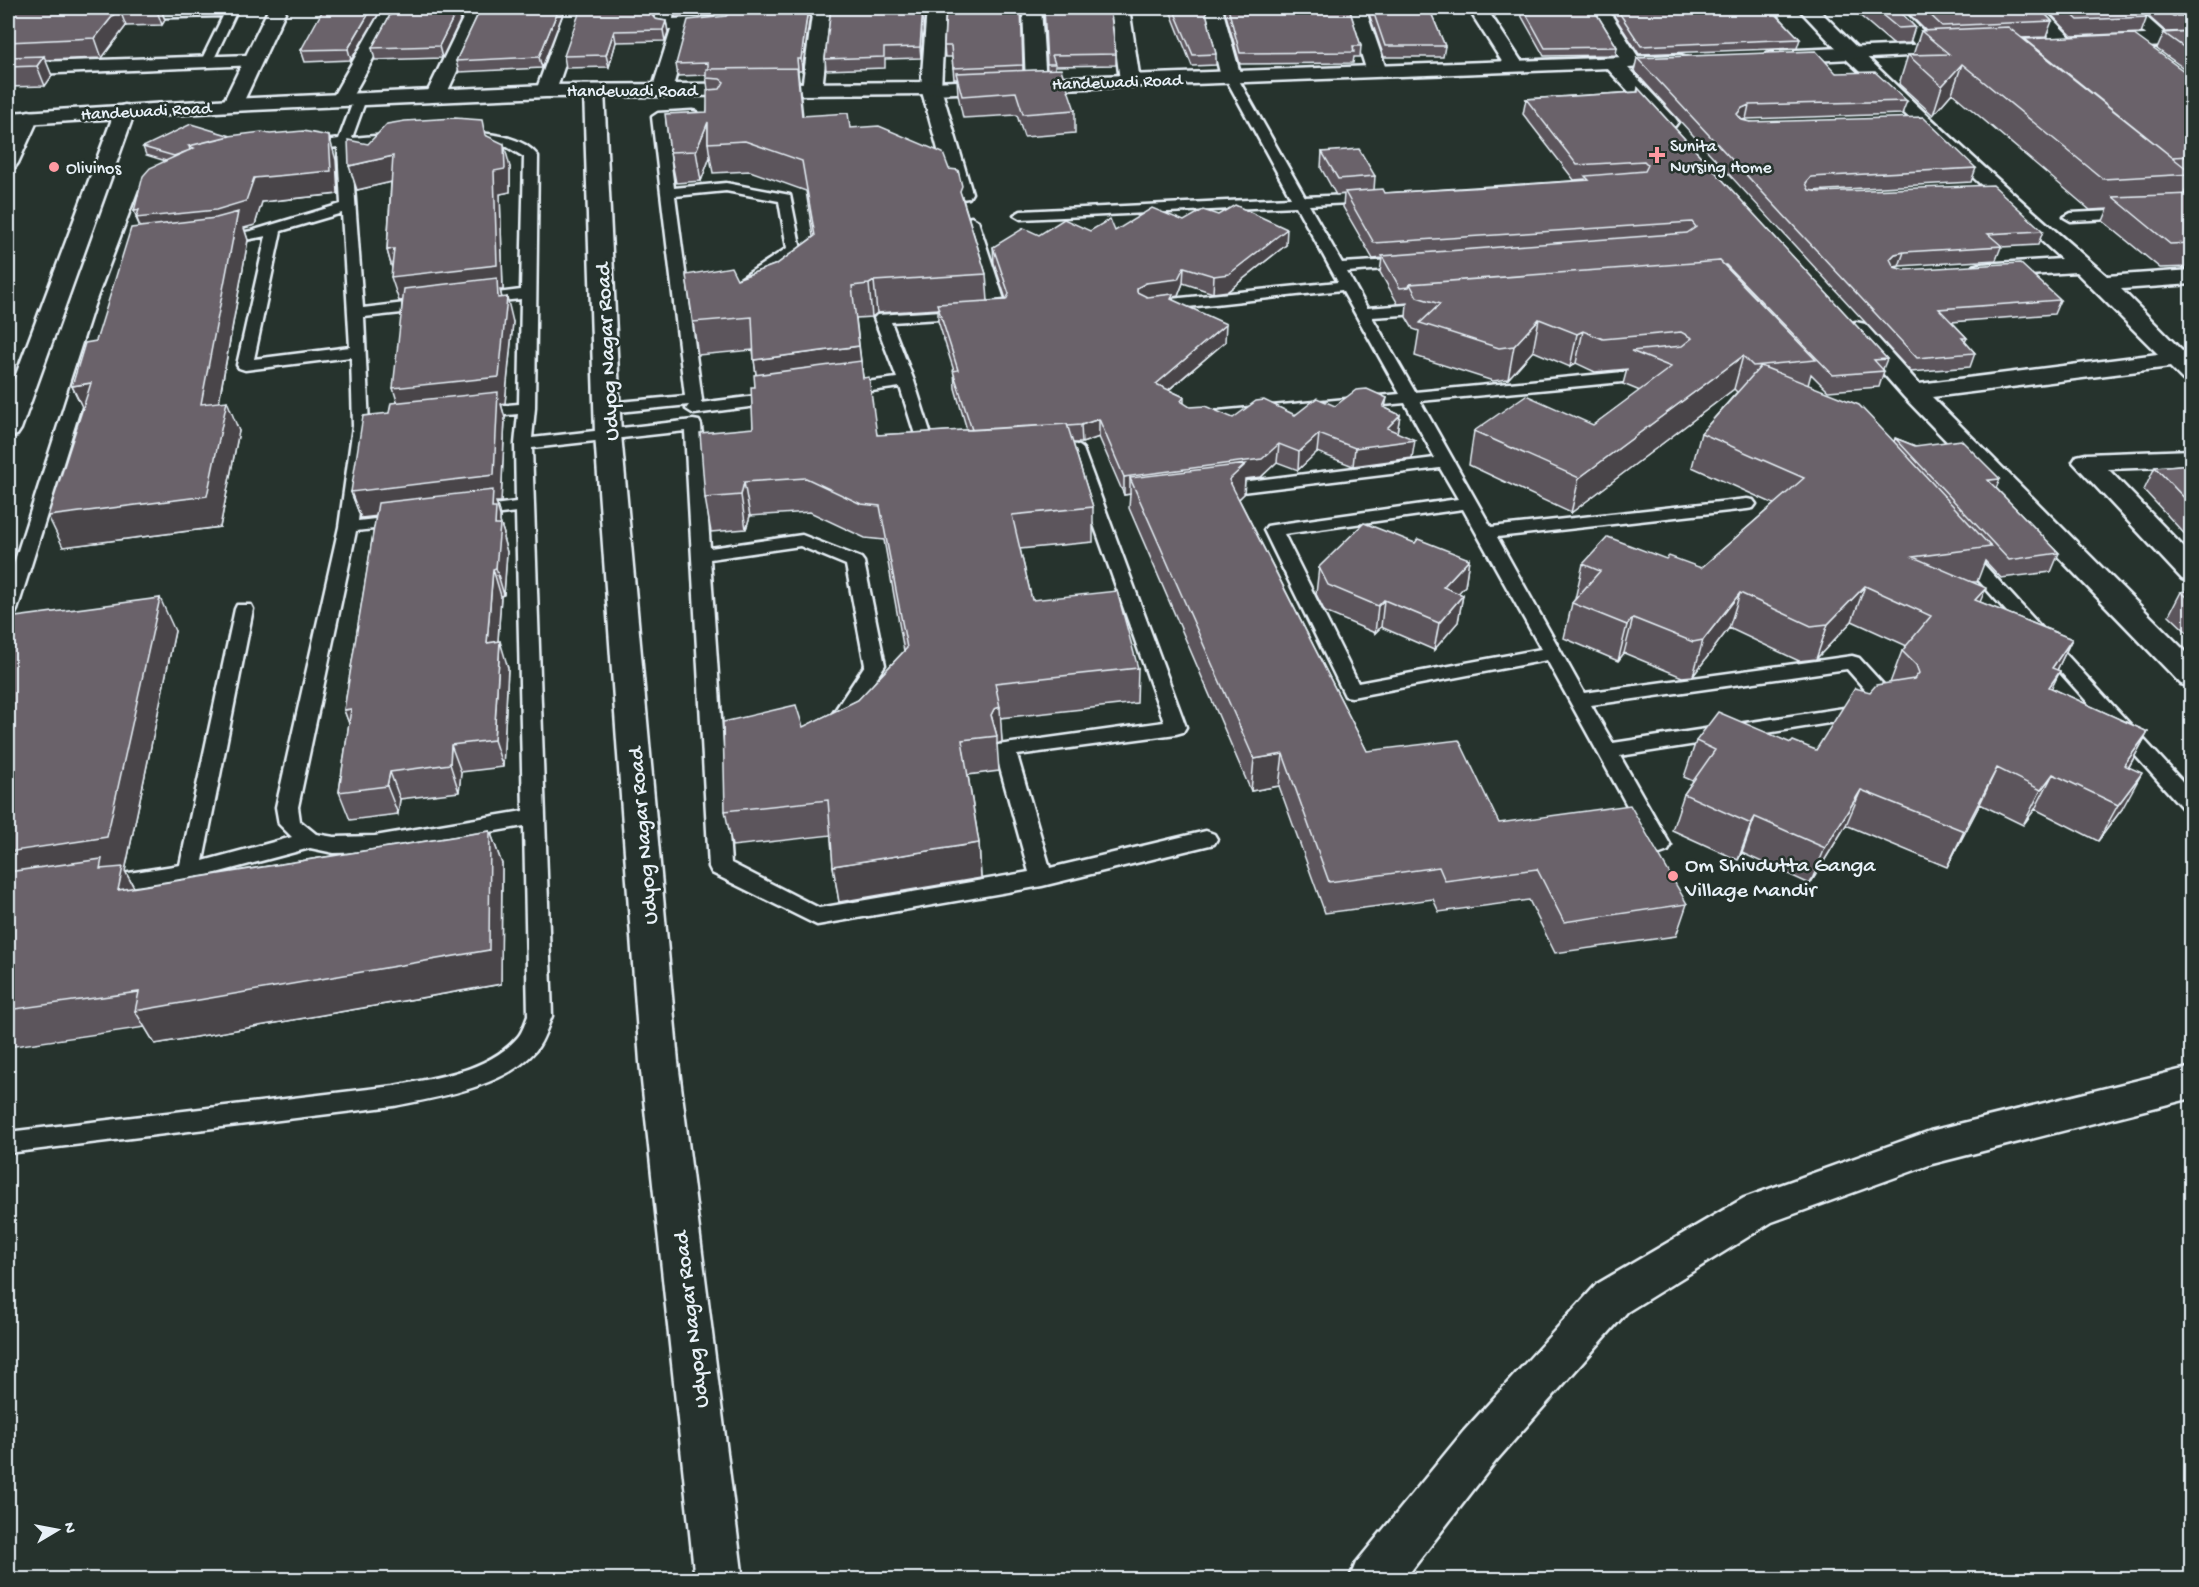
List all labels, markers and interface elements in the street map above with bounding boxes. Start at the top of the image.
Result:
street label: Handewadi Road [1051,71,1184,96]
street label: Handewadi Road [567,82,699,103]
street label: Handewadi Road [80,99,213,126]
place label: Sunita Nursing Home [1670,137,1773,179]
marker: Sunita Nursing Home [1648,146,1666,164]
place label: Olivinos [66,159,122,180]
marker: Olivinos [47,160,61,174]
street label: Udyog Nagar Road [591,260,627,441]
street label: Udyog Nagar Road [624,744,666,925]
place label: Om Shivdutta Ganga Village Mandir [1684,854,1876,905]
marker: Om Shivdutta Ganga Village Mandir [1666,869,1680,883]
street label: Udyog Nagar Road [669,1228,717,1409]
north arrow [27,1500,87,1560]
text: N [58,1521,79,1535]

